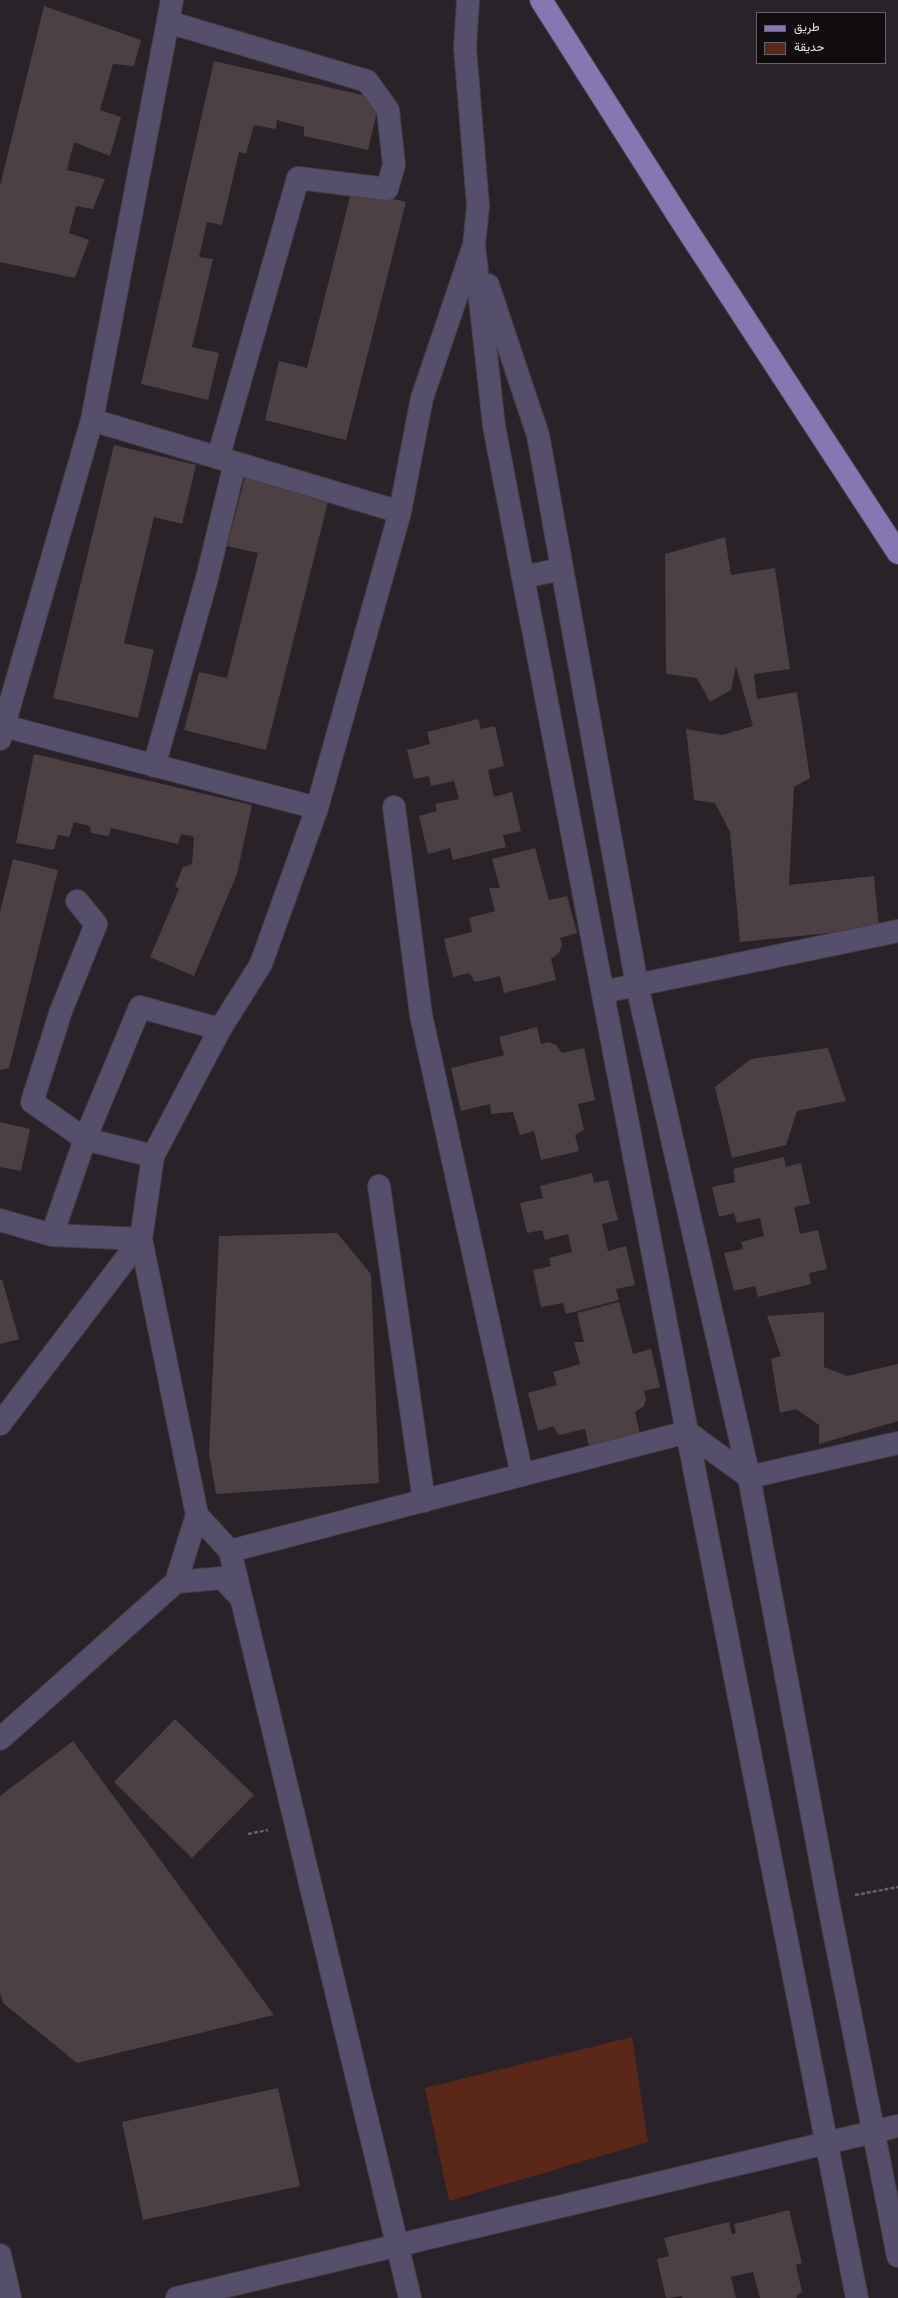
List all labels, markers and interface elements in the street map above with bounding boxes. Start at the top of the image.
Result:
legend [756,12,886,64]
text: طريق [794,20,819,34]
text: حديقة [794,40,824,54]

